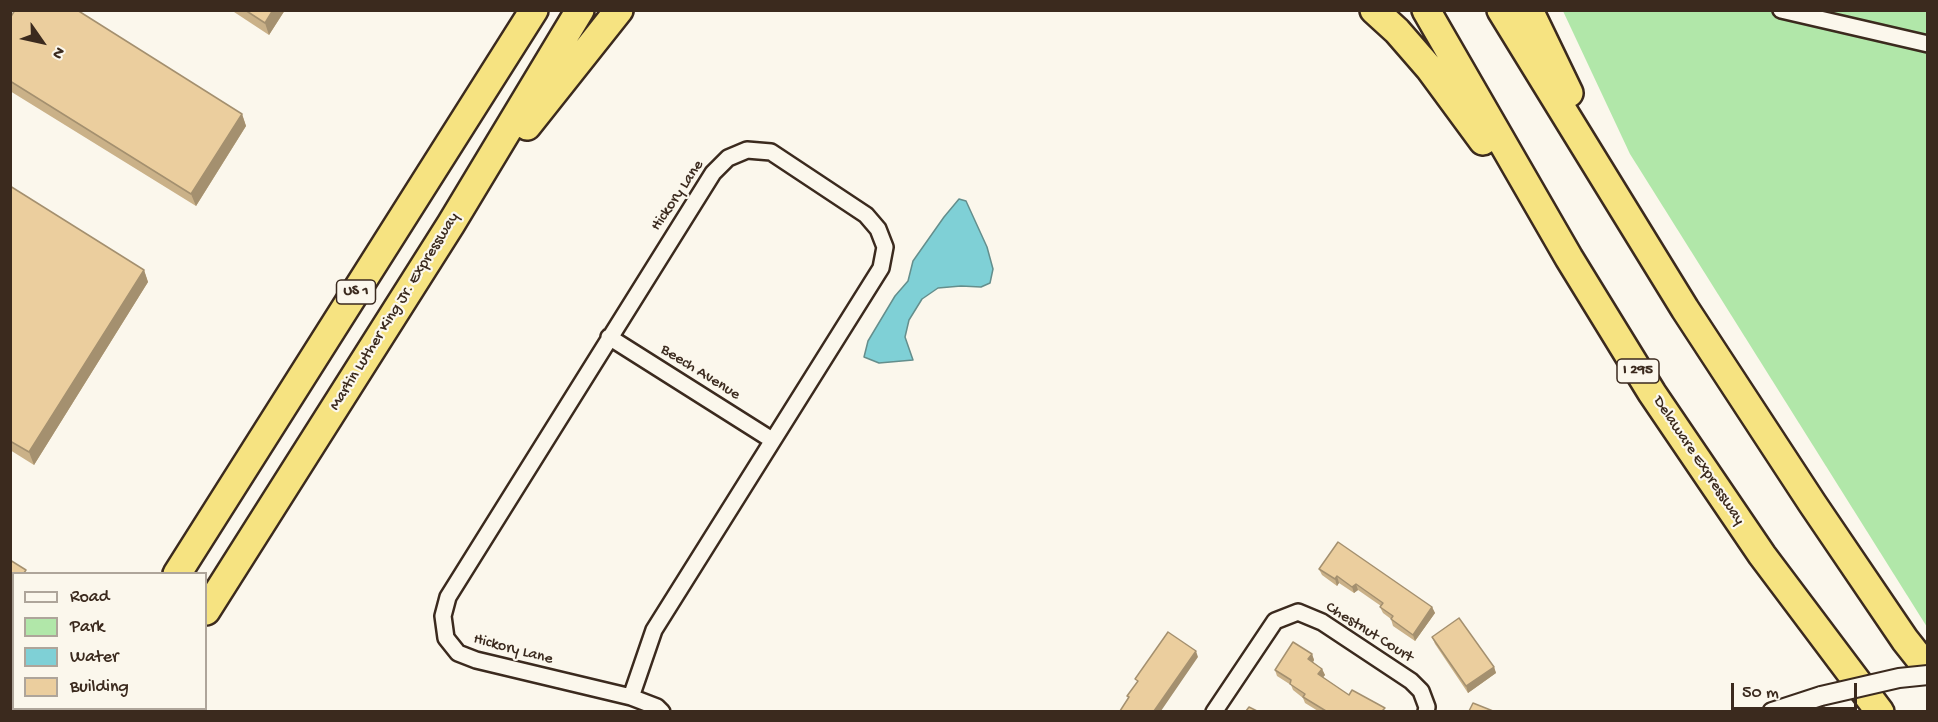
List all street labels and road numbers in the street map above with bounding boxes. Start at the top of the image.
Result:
street label: Hickory Lane [647,157,709,235]
street label: Martin Luther King Jr. Expressway [326,209,464,415]
road number: US 1 [336,280,376,304]
street label: Beech Avenue [656,341,744,405]
road number: I 295 [1617,359,1659,383]
street label: Delaware Expressway [1648,393,1748,529]
street label: Chestnut Court [1321,598,1417,668]
street label: Hickory Lane [471,630,555,670]

